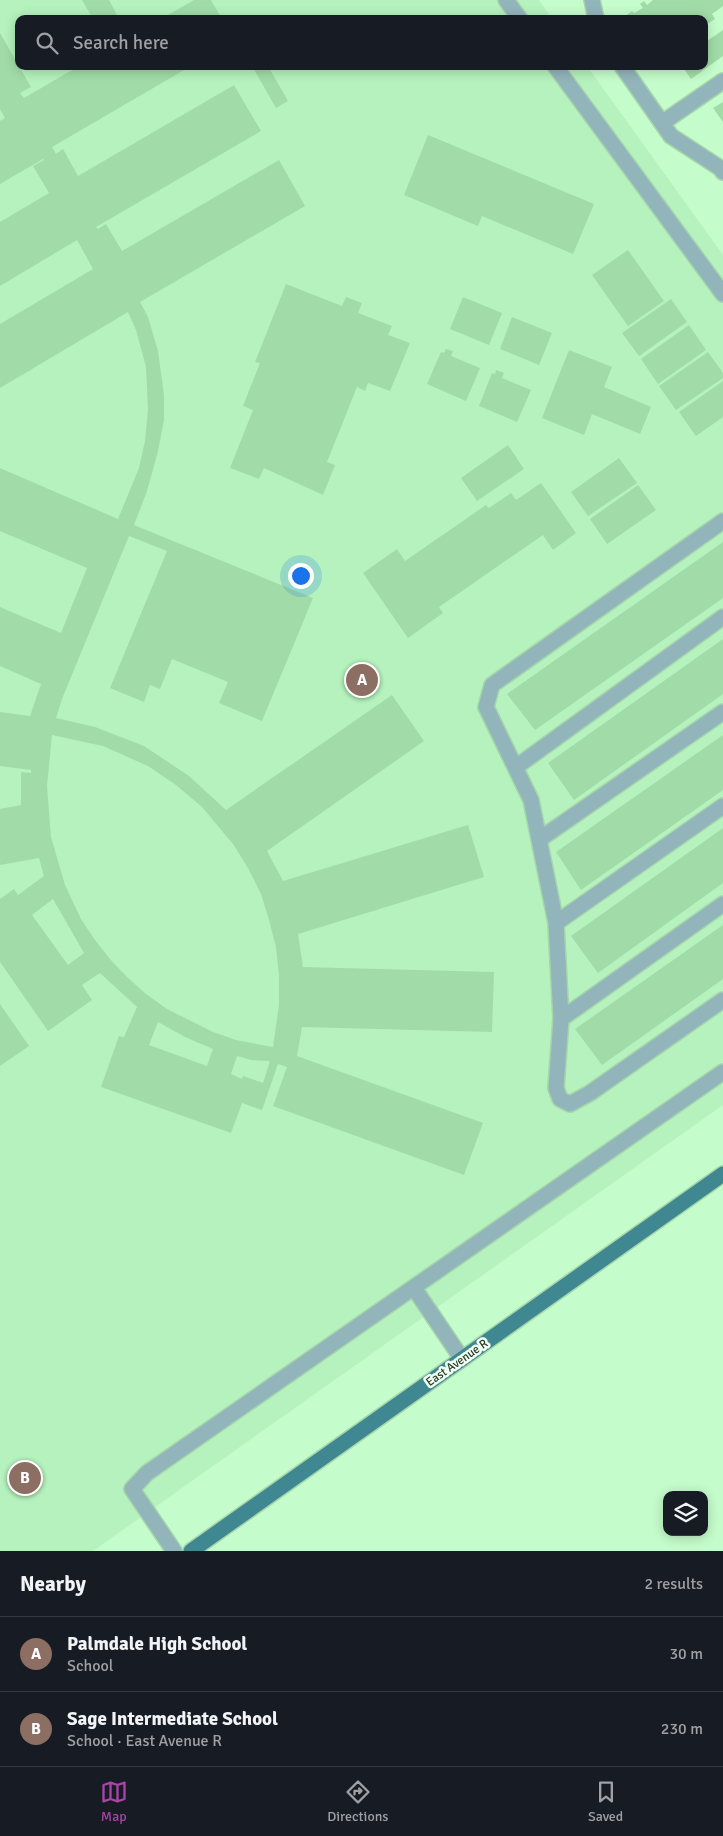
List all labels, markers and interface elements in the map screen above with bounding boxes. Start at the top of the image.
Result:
search box [15,15,708,70]
icon: search [33,29,61,57]
text: Search here [73,31,169,55]
your location [288,563,314,589]
pin: A [346,661,378,699]
street label: East Avenue R [423,1336,491,1390]
pin: B [9,1459,41,1497]
map controls [663,1491,708,1536]
button: layers [663,1491,708,1536]
text: Nearby [20,1571,86,1597]
text: 2 results [644,1574,703,1594]
text: Palmdale High School [67,1632,247,1656]
text: A [31,1644,41,1664]
text: 30 m [669,1644,703,1664]
text: School [67,1656,113,1676]
text: Sage Intermediate School [67,1707,278,1731]
text: B [31,1719,41,1739]
text: 230 m [661,1719,703,1739]
text: School · East Avenue R [67,1731,222,1751]
tab: Map [100,1778,128,1825]
tab: Directions [327,1778,388,1825]
tab: Saved [588,1778,623,1825]

